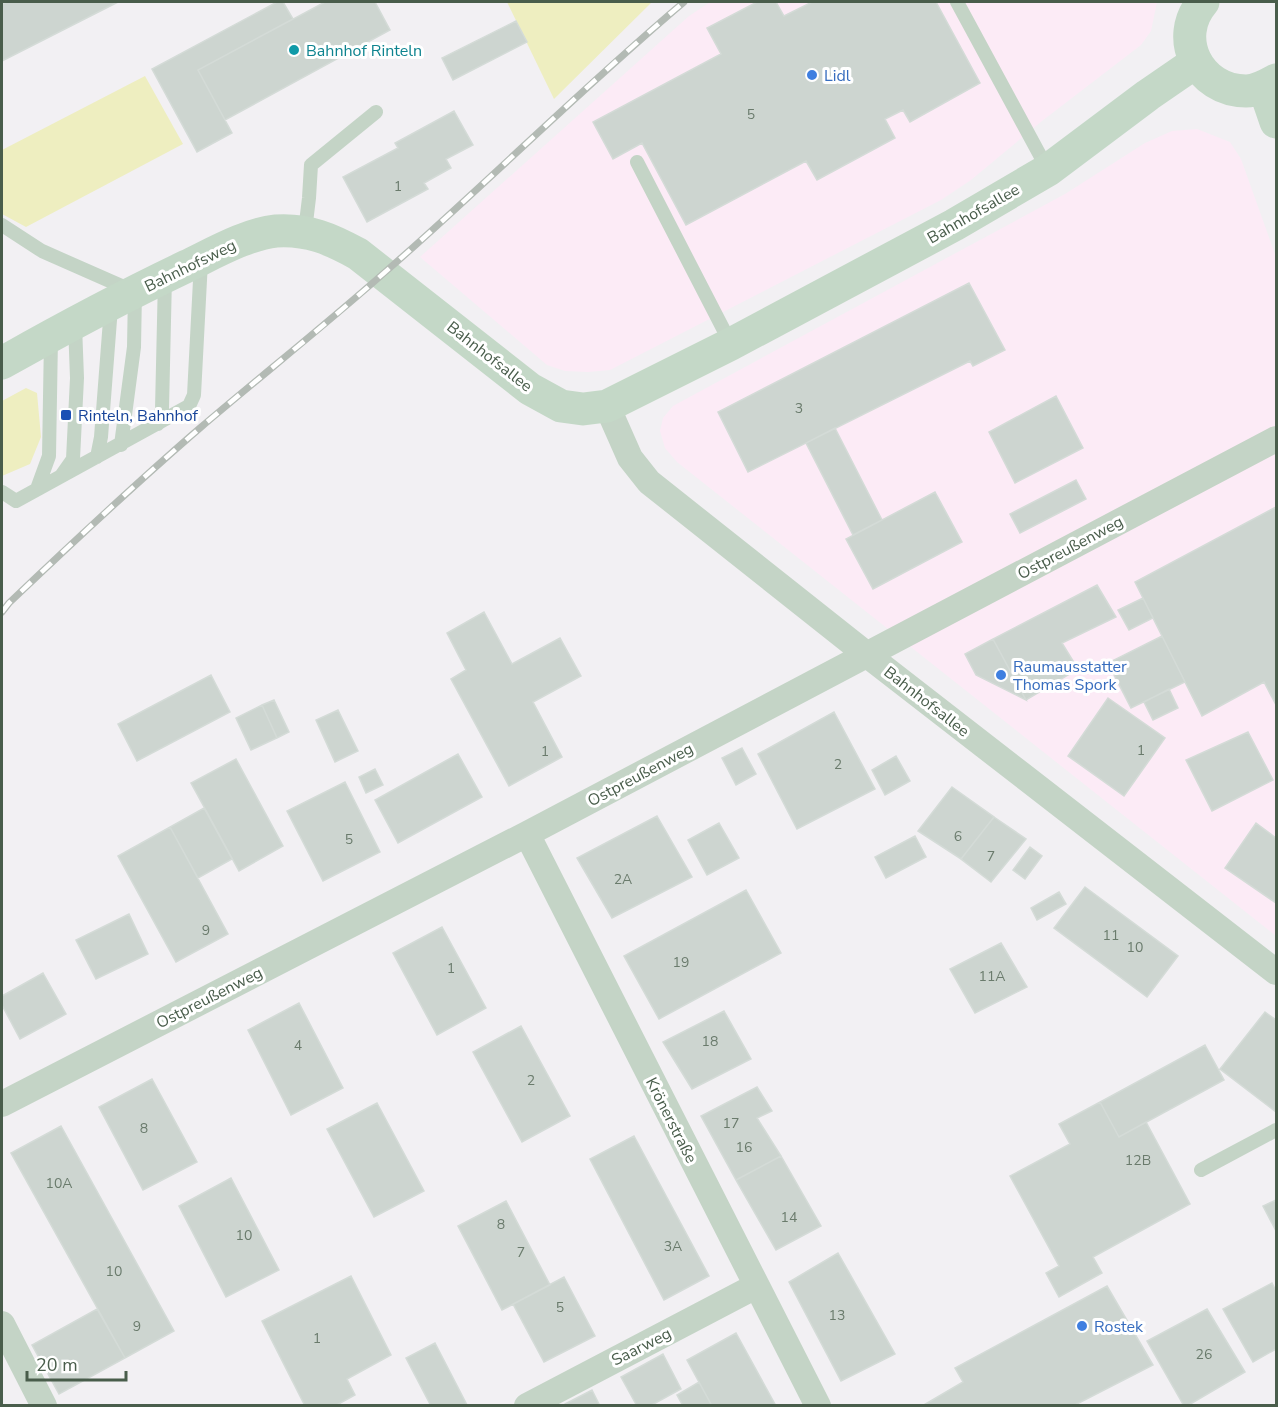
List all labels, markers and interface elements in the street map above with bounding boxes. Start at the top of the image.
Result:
place label: Bahnhof Rinteln [306,40,422,62]
marker: Bahnhof Rinteln [287,43,301,57]
place label: Lidl [824,65,851,87]
marker: Lidl [805,68,819,82]
house number: 5 [747,105,755,124]
house number: 1 [394,177,402,196]
street label: Bahnhofsallee [923,179,1024,249]
street label: Bahnhofsweg [141,234,240,298]
street label: Bahnhofsallee [442,316,537,397]
house number: 3 [795,399,803,418]
place label: Rinteln, Bahnhof [78,405,198,427]
marker: Rinteln, Bahnhof [59,408,73,422]
street label: Ostpreußenweg [1014,511,1127,585]
place label: Raumausstatter Thomas Spork [1013,656,1127,696]
street label: Bahnhofsallee [879,661,974,742]
marker: Raumausstatter Thomas Spork [994,668,1008,682]
street label: Ostpreußenweg [584,738,697,812]
house number: 1 [1137,741,1145,760]
house number: 1 [541,742,549,761]
house number: 2 [834,755,842,774]
house number: 6 [954,827,962,846]
house number: 5 [345,830,353,849]
house number: 7 [987,847,995,866]
house number: 2A [614,870,632,889]
house number: 9 [202,921,210,940]
house number: 11 [1103,926,1119,945]
house number: 10 [1127,938,1143,957]
house number: 19 [673,953,689,972]
house number: 1 [447,959,455,978]
street label: Ostpreußenweg [153,962,266,1034]
house number: 11A [978,967,1006,986]
house number: 18 [702,1032,718,1051]
house number: 4 [294,1036,302,1055]
house number: 2 [527,1071,535,1090]
street label: Krönerstraße [640,1074,702,1167]
house number: 17 [723,1114,739,1133]
house number: 8 [140,1119,148,1138]
house number: 16 [736,1138,752,1157]
house number: 12B [1125,1151,1151,1170]
house number: 10A [45,1174,73,1193]
house number: 14 [781,1208,797,1227]
house number: 8 [497,1215,505,1234]
house number: 10 [236,1226,252,1245]
house number: 3A [664,1237,682,1256]
house number: 7 [517,1243,525,1262]
house number: 10 [106,1262,122,1281]
house number: 5 [556,1298,564,1317]
house number: 13 [829,1306,845,1325]
place label: Rostek [1094,1316,1144,1338]
house number: 9 [133,1317,141,1336]
marker: Rostek [1075,1319,1089,1333]
street label: Saarweg [608,1323,675,1371]
house number: 1 [313,1329,321,1348]
scale bar [27,1344,126,1382]
house number: 26 [1196,1345,1212,1364]
text: 20 m [36,1353,78,1377]

